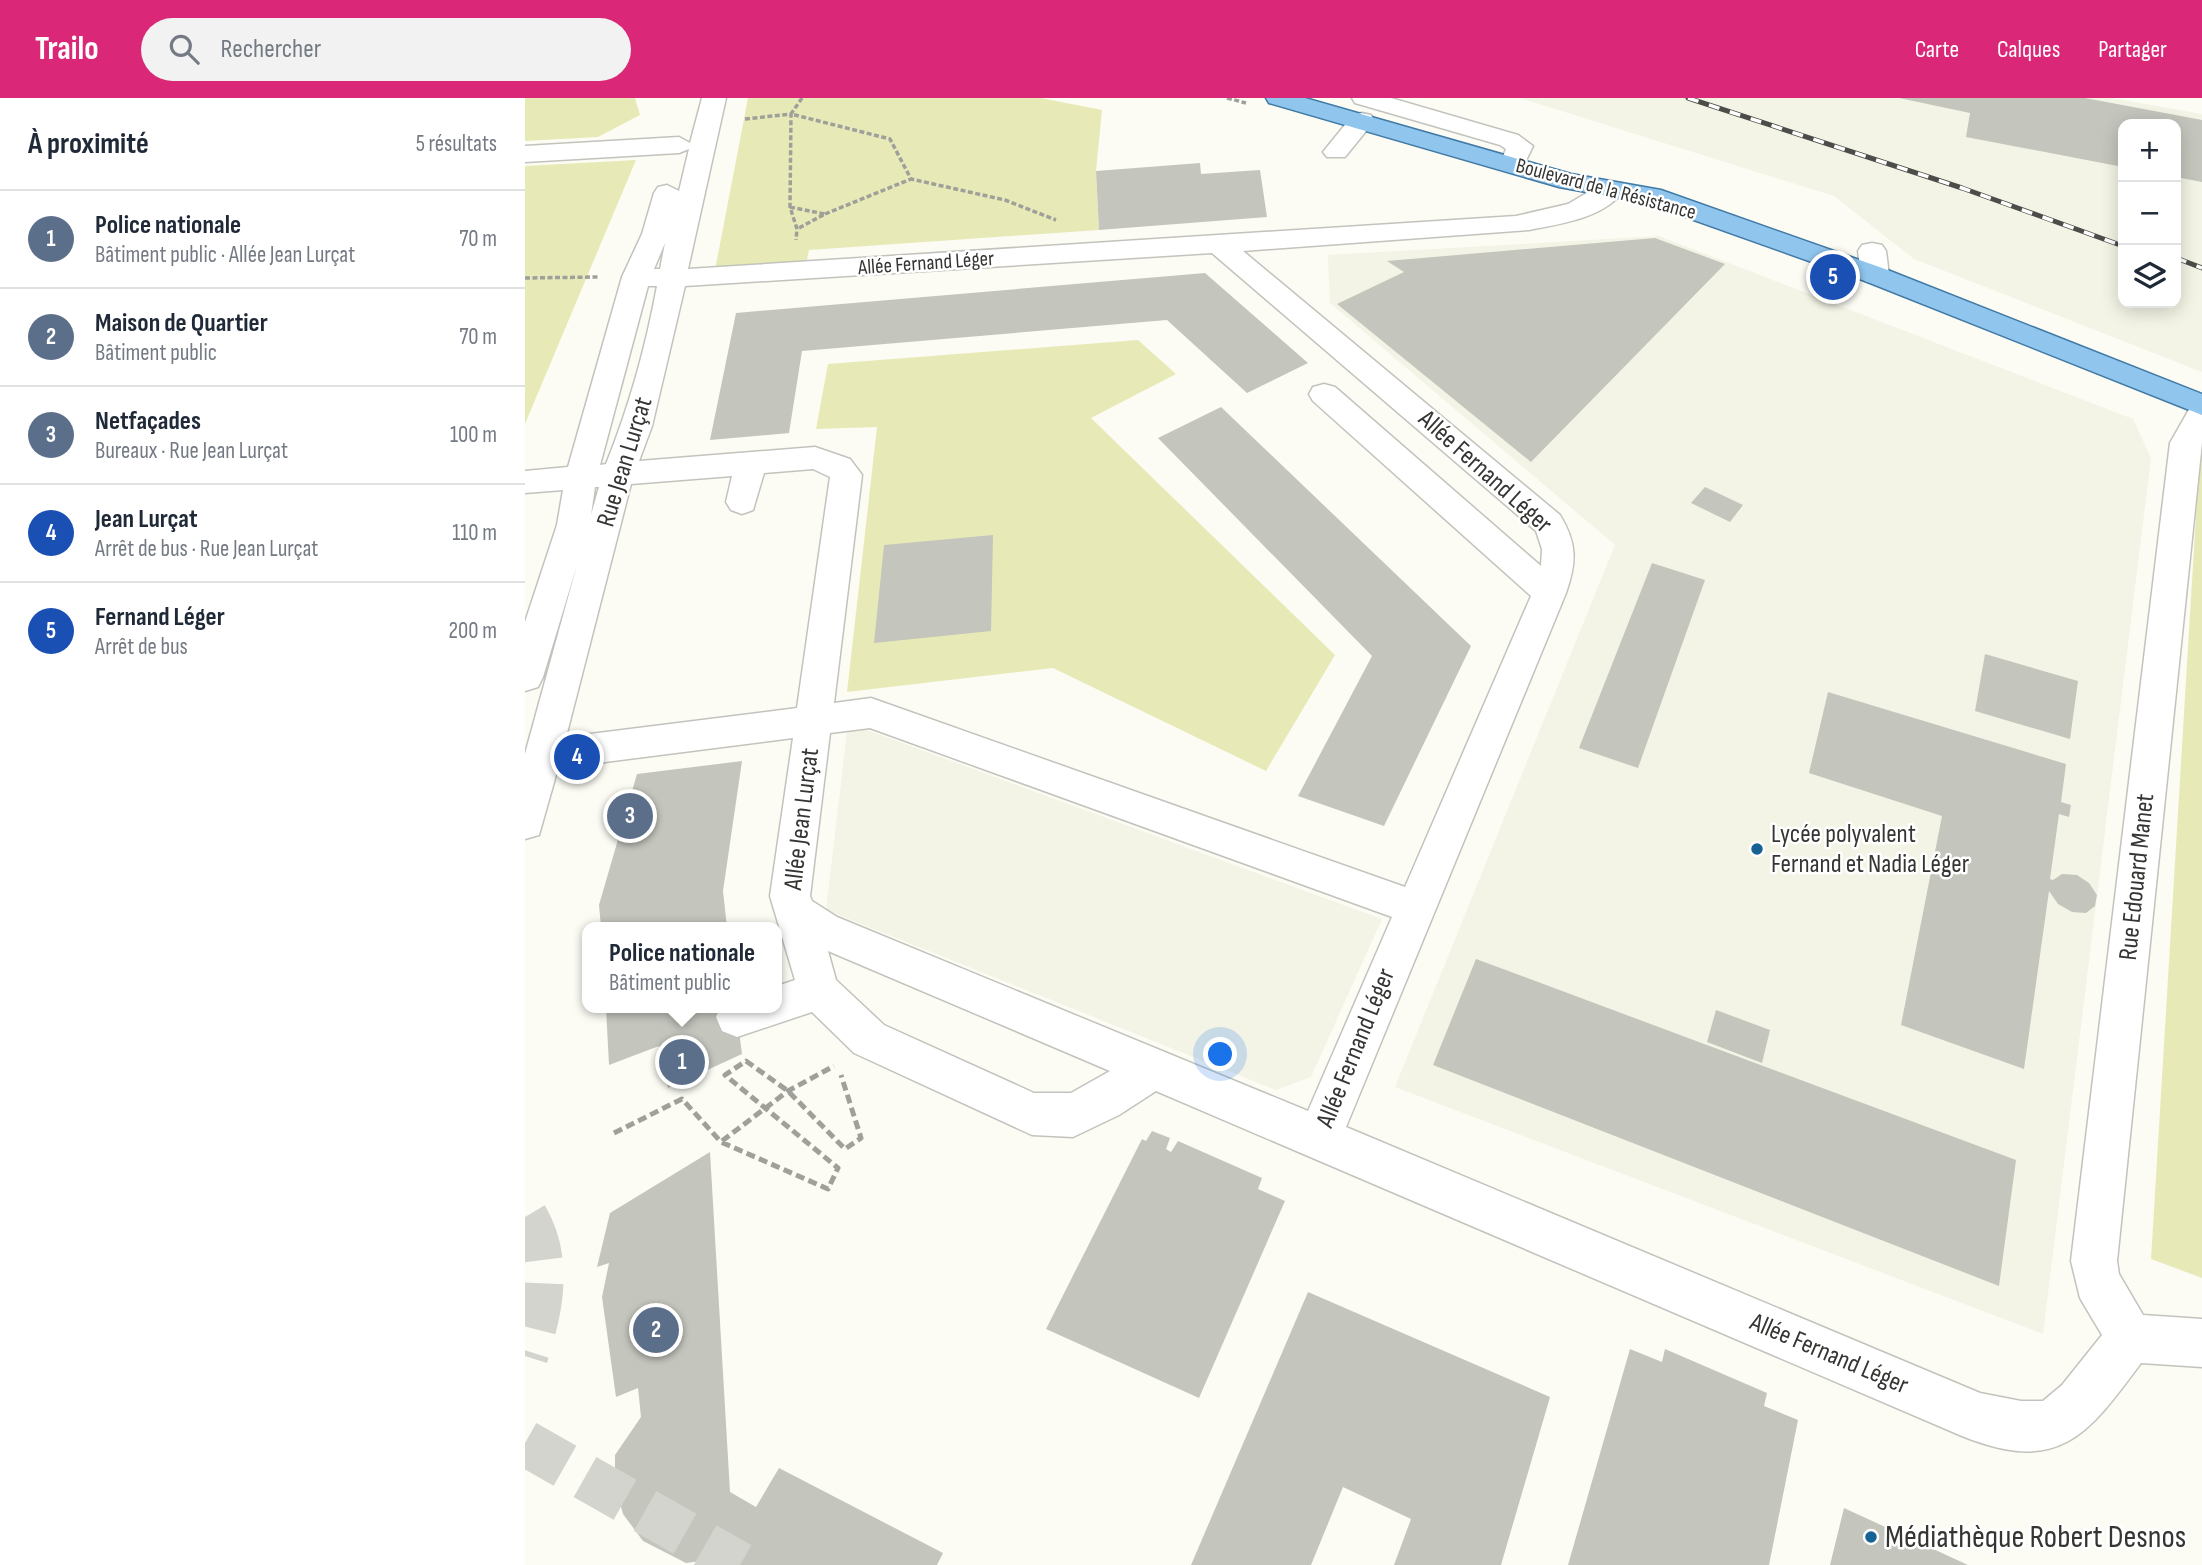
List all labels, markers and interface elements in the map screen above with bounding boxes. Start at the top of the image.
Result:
search box [141,18,631,81]
text: Trailo [35,29,99,69]
icon: search [165,30,203,68]
text: Rechercher [221,34,321,65]
text: Carte [1915,35,1959,64]
text: Calques [1997,35,2060,64]
text: Partager [2098,35,2167,64]
map controls [2118,119,2181,308]
button: + [2118,119,2181,182]
text: À proximité [28,126,149,162]
text: 5 résultats [416,130,497,158]
street label: Boulevard de la Résistance [1513,153,1699,225]
button: − [2118,182,2181,245]
text: Police nationale [95,210,241,241]
text: 1 [46,225,56,253]
text: 70 m [459,225,497,253]
text: Bâtiment public · Allée Jean Lurçat [95,241,355,269]
button: layers [2118,245,2181,308]
street label: Allée Fernand Léger [856,246,995,280]
pin: 5 [1810,251,1856,303]
text: Maison de Quartier [95,308,268,339]
text: 2 [46,323,56,351]
text: 70 m [459,323,497,351]
text: Bâtiment public [95,339,217,367]
street label: Rue Jean Lurçat [591,393,659,531]
street label: Allée Fernand Léger [1411,403,1558,540]
text: Netfaçades [95,406,201,437]
text: 3 [46,421,56,449]
text: 100 m [450,421,497,449]
text: Bureaux · Rue Jean Lurçat [95,437,288,465]
text: Jean Lurçat [95,504,198,535]
text: 4 [46,519,56,547]
text: 110 m [452,519,497,547]
text: Arrêt de bus · Rue Jean Lurçat [95,535,318,563]
text: Fernand Léger [95,602,225,633]
text: 5 [46,617,56,645]
text: 200 m [449,617,497,645]
text: Arrêt de bus [95,633,188,661]
pin: 4 [554,731,600,783]
street label: Allée Jean Lurçat [778,746,826,893]
pin: 3 [607,790,653,842]
street label: Rue Edouard Manet [2113,792,2161,962]
place label: Lycée polyvalent Fernand et Nadia Léger [1771,819,1970,880]
marker: Lycée polyvalent Fernand et Nadia Léger [1749,841,1765,857]
popup [582,922,782,1013]
text: Police nationale [609,938,755,969]
street label: Allée Fernand Léger [1310,963,1402,1133]
text: Bâtiment public [609,969,731,997]
pin: 1 [659,1036,705,1088]
your location [1203,1037,1237,1071]
pin: 2 [633,1304,679,1356]
street label: Allée Fernand Léger [1744,1306,1913,1401]
place label: Médiathèque Robert Desnos [1885,1518,2186,1557]
marker: Médiathèque Robert Desnos [1863,1529,1879,1545]

